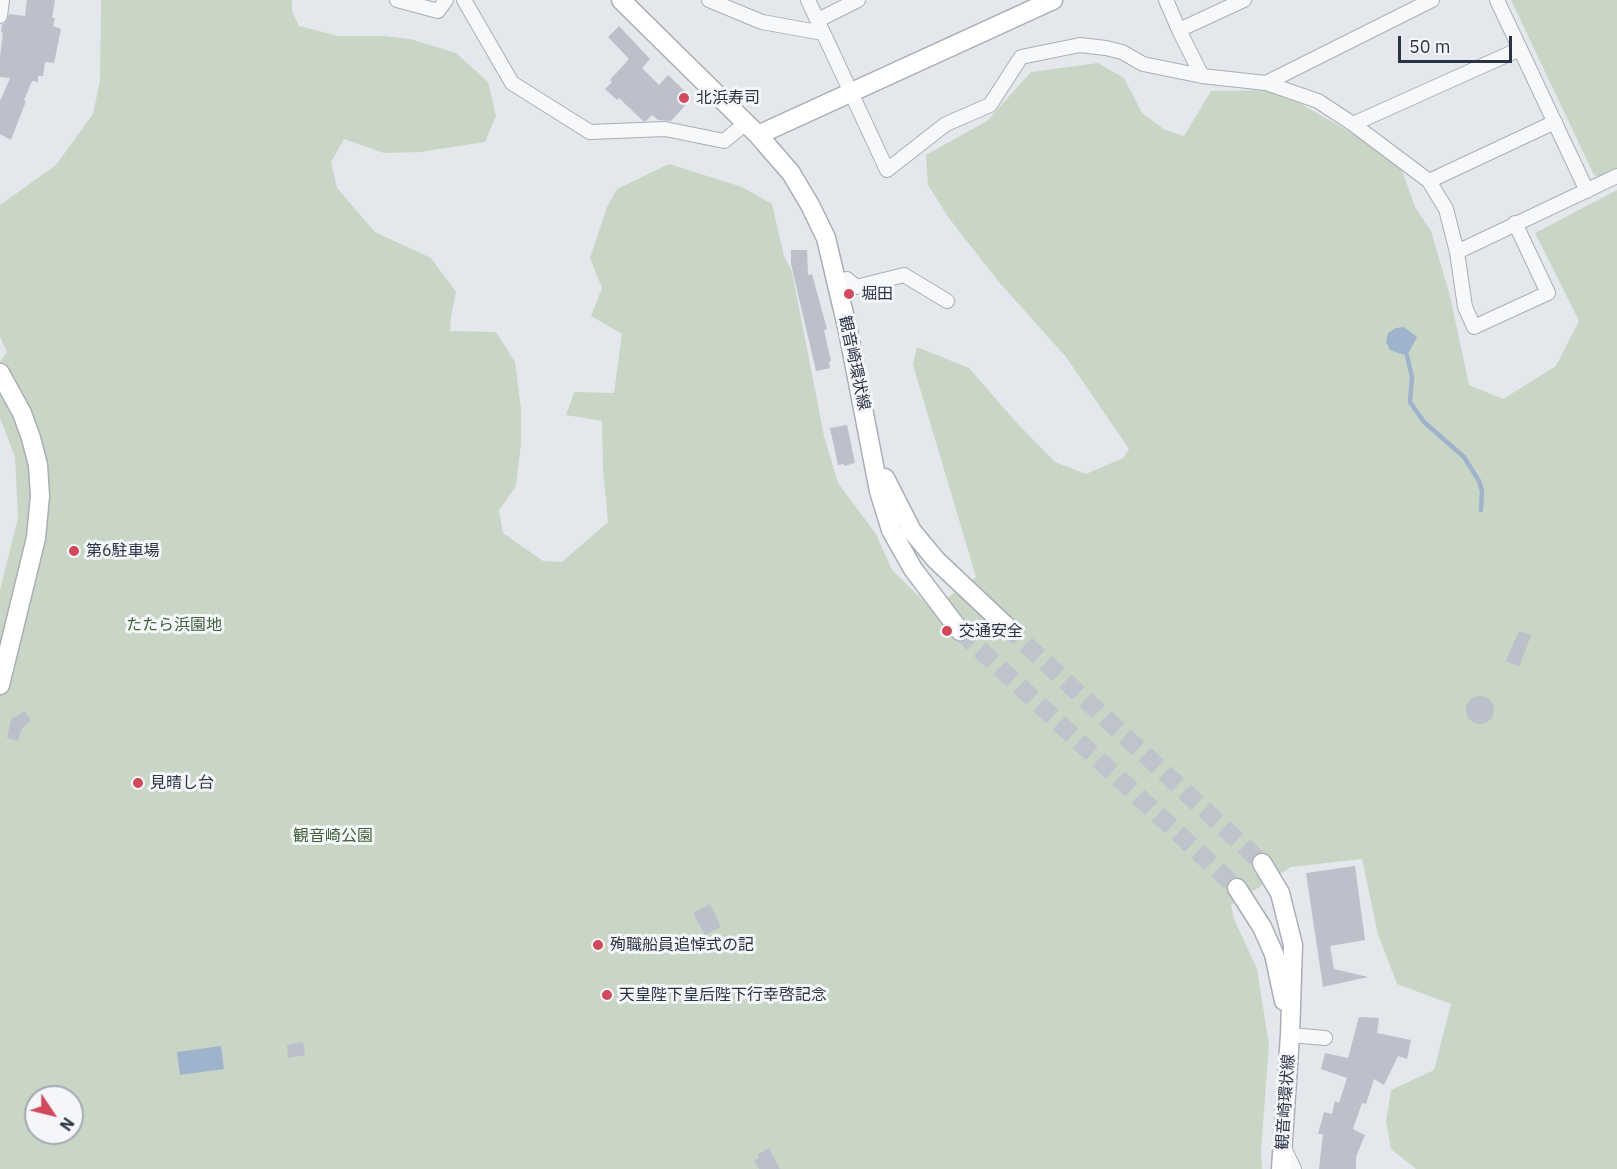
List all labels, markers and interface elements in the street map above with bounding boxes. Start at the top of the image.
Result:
scale bar [1401,24,1515,62]
text: 50 m [1409,35,1451,58]
place label: 北浜寿司 [696,88,760,108]
marker: 北浜寿司 [677,91,691,105]
place label: 堀田 [861,284,893,304]
marker: 堀田 [842,287,856,301]
street label: 観音崎環状線 [835,314,873,412]
place label: 第6駐車場 [86,541,160,561]
marker: 第6駐車場 [67,544,81,558]
park label: たたら浜園地 [126,615,222,635]
place label: 交通安全 [959,621,1023,641]
marker: 交通安全 [940,624,954,638]
place label: 見晴し台 [150,773,214,793]
marker: 見晴し台 [131,776,145,790]
park label: 観音崎公園 [293,826,373,846]
place label: 殉職船員追悼式の記 [610,935,754,955]
marker: 殉職船員追悼式の記 [591,938,605,952]
place label: 天皇陛下皇后陛下行幸啓記念 [619,985,827,1005]
marker: 天皇陛下皇后陛下行幸啓記念 [600,988,614,1002]
street label: 観音崎環状線 [1273,1053,1299,1151]
north arrow [24,1085,84,1145]
text: N [56,1114,79,1135]

